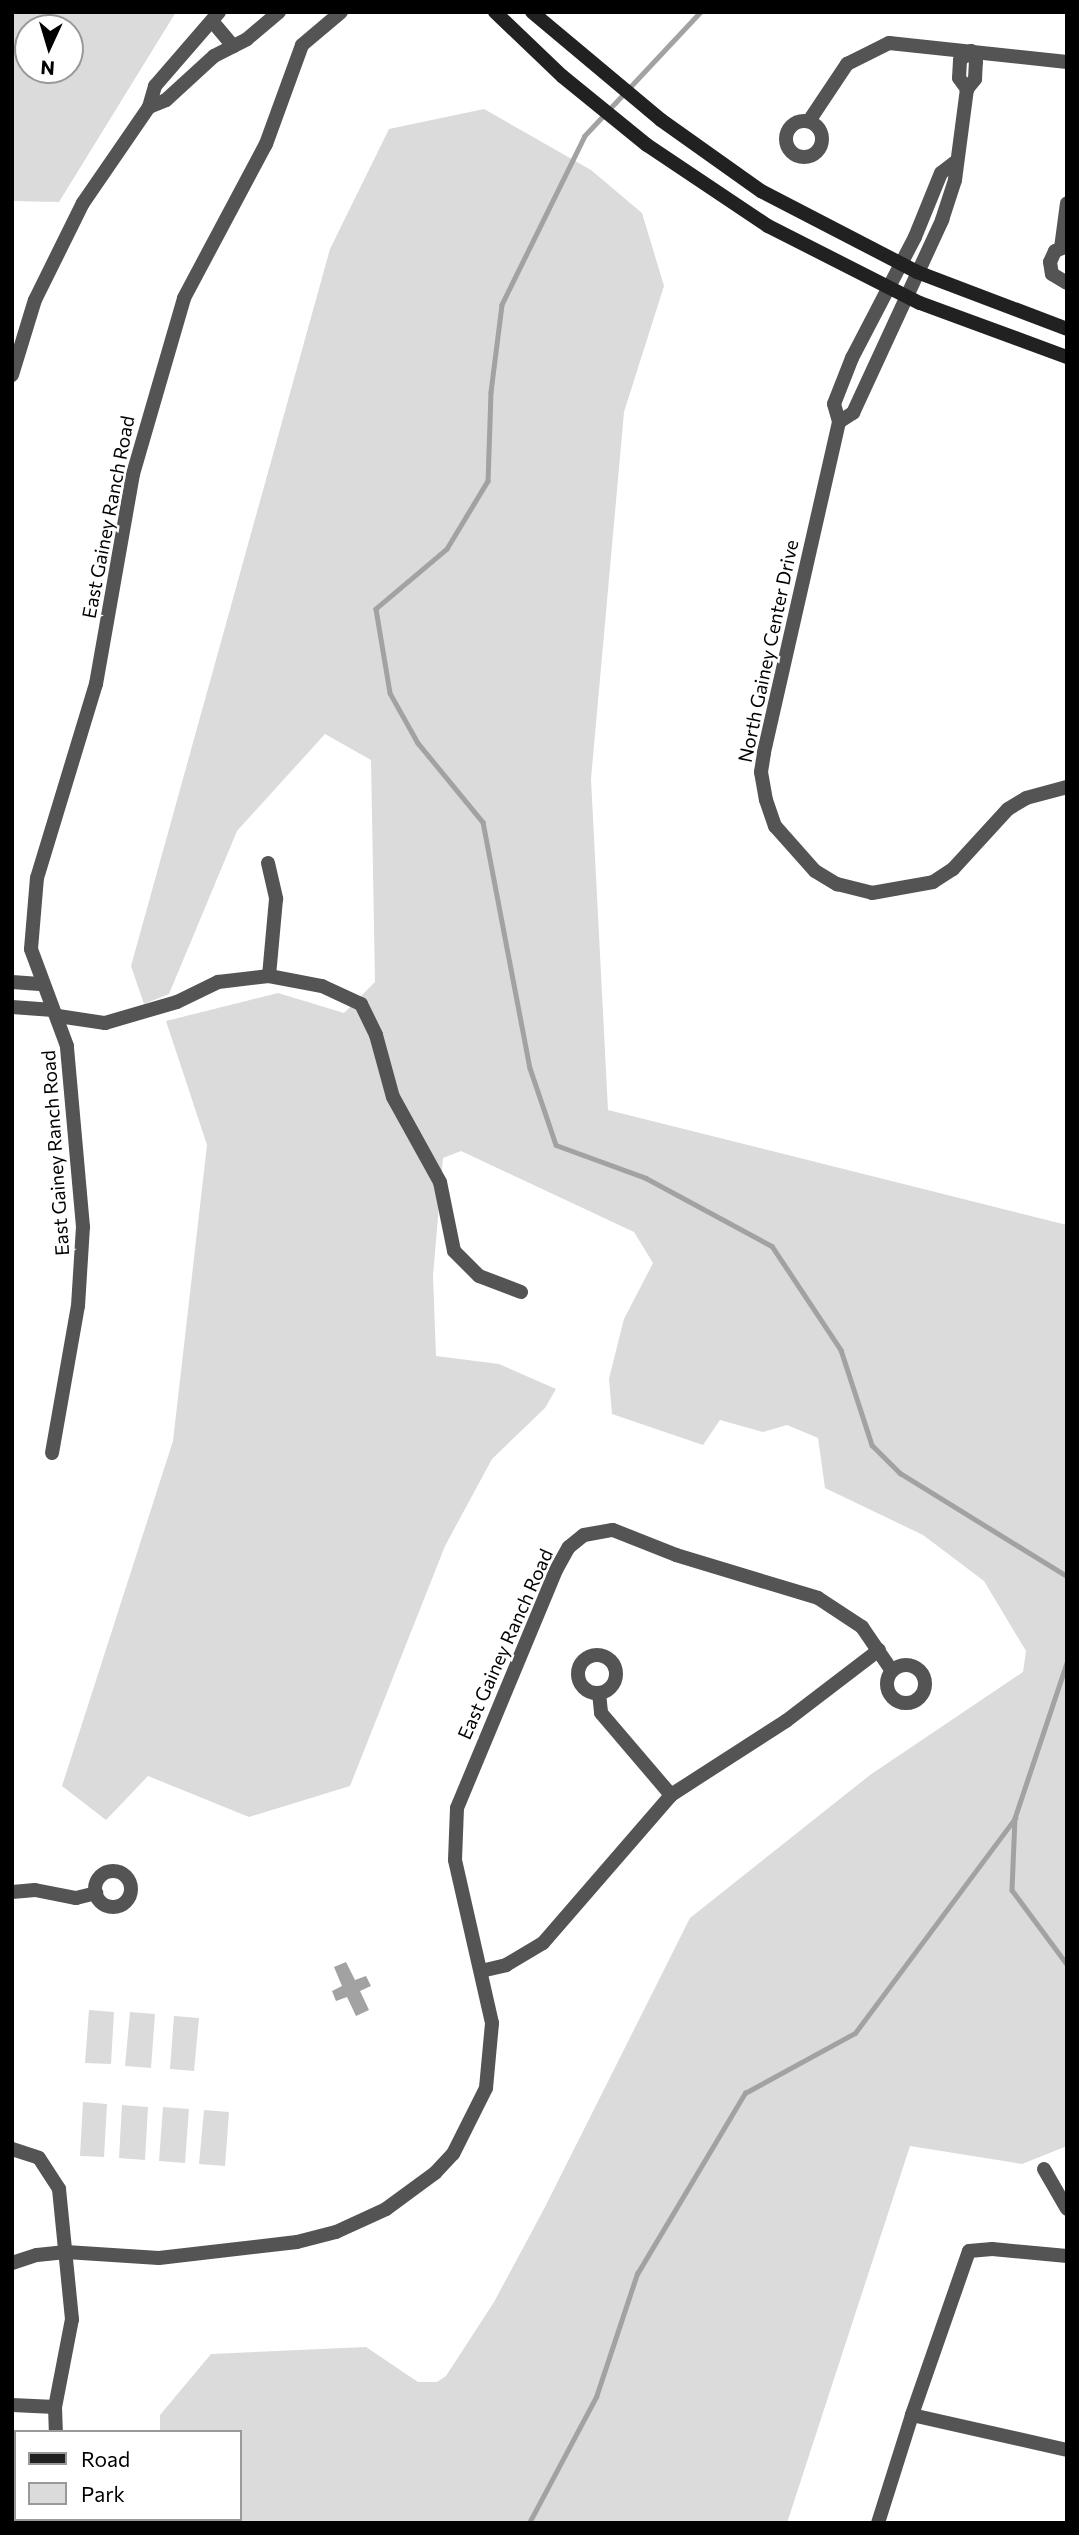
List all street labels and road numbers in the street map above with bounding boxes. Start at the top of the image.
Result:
street label: East Gainey Ranch Road [77,414,139,620]
street label: North Gainey Center Drive [733,538,803,764]
street label: East Gainey Ranch Road [36,1049,74,1257]
street label: East Gainey Ranch Road [453,1545,557,1743]

